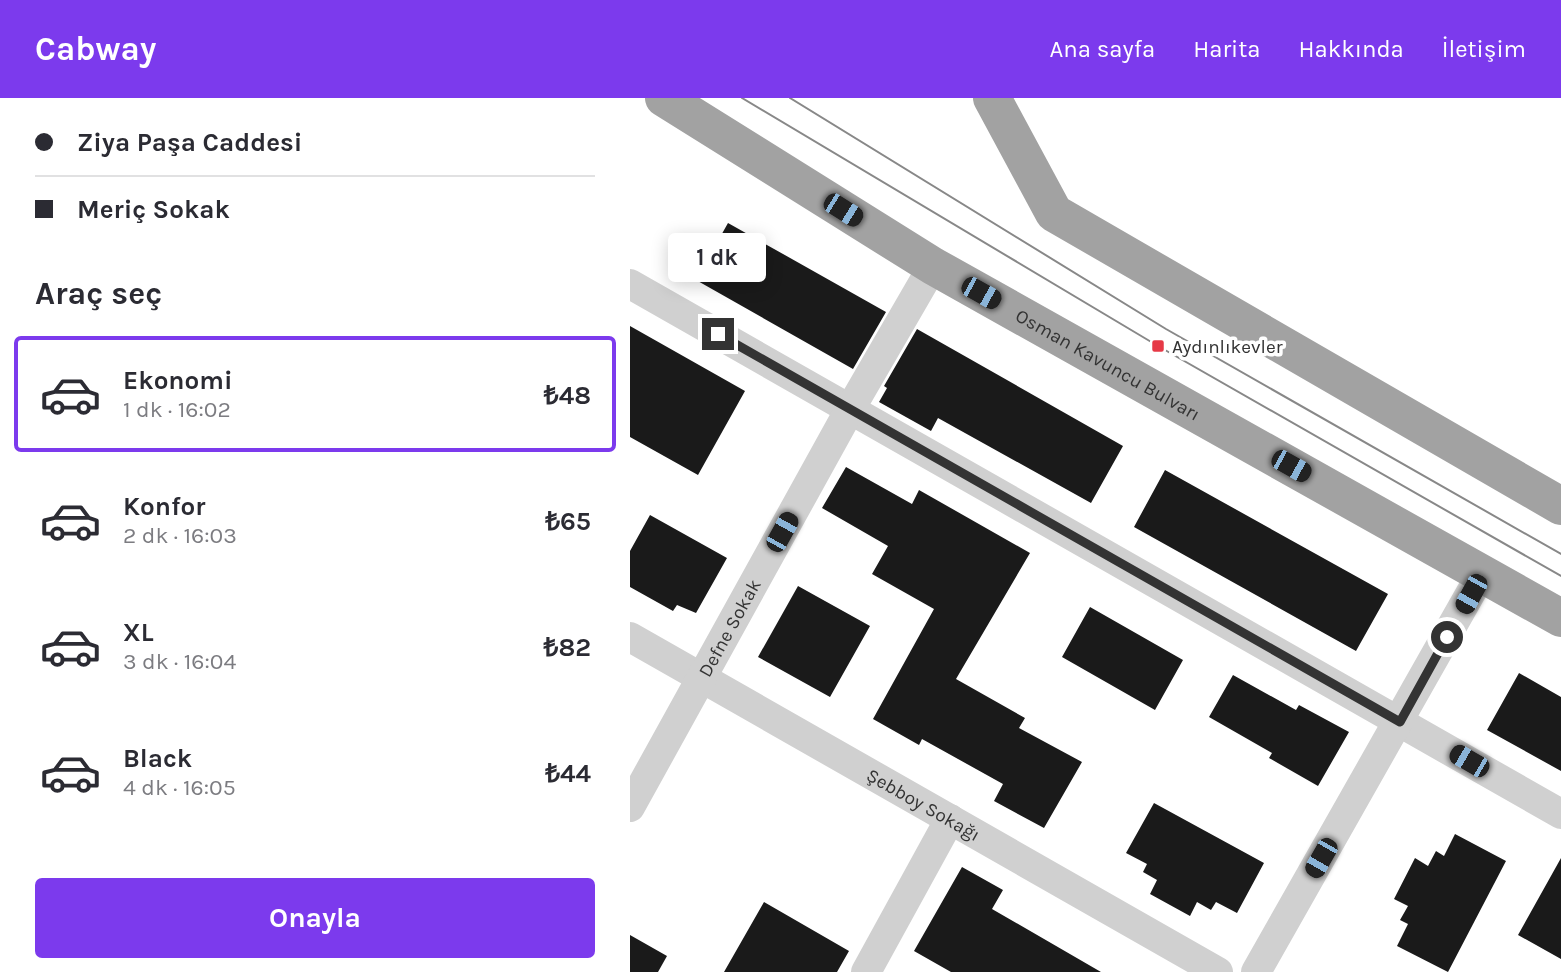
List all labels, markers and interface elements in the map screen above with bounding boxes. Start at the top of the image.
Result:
text: Cabway [35,30,156,68]
text: Ana sayfa [1050,35,1155,63]
text: Harita [1193,35,1260,63]
text: Hakkında [1298,35,1404,63]
text: İletişim [1442,35,1526,63]
text: Ziya Paşa Caddesi [77,127,302,158]
car [820,190,867,230]
text: Meriç Sokak [77,194,230,225]
callout: 1 dk [669,232,767,282]
text: 1 dk [696,244,738,271]
car [958,274,1005,312]
text: Araç seç [35,275,162,312]
street label: Osman Kavuncu Bulvarı [1012,305,1204,426]
route end [702,318,734,350]
place label: Aydınlıkevler [1172,336,1283,358]
marker: Aydınlıkevler [1150,338,1166,354]
icon: car [39,363,102,426]
text: Ekonomi [123,365,232,396]
text: ₺48 [544,380,591,411]
text: 1 dk · 16:02 [123,396,231,423]
car [1268,447,1315,485]
icon: car [39,489,102,552]
text: Konfor [123,491,205,522]
text: ₺65 [545,506,591,537]
car [763,509,802,555]
text: 2 dk · 16:03 [123,522,237,549]
car [1452,571,1491,617]
street label: Defne Sokak [694,575,766,681]
icon: car [39,615,102,678]
text: XL [123,617,154,648]
route start [1431,621,1463,653]
text: ₺82 [544,632,591,663]
text: 3 dk · 16:04 [123,648,236,675]
icon: car [39,741,102,804]
car [1446,741,1493,781]
text: Black [123,743,192,774]
text: ₺44 [545,758,591,789]
street label: Şebboy Sokağı [863,764,984,846]
text: 4 dk · 16:05 [123,774,236,801]
car [1302,835,1341,881]
button: Onayla [35,878,595,958]

